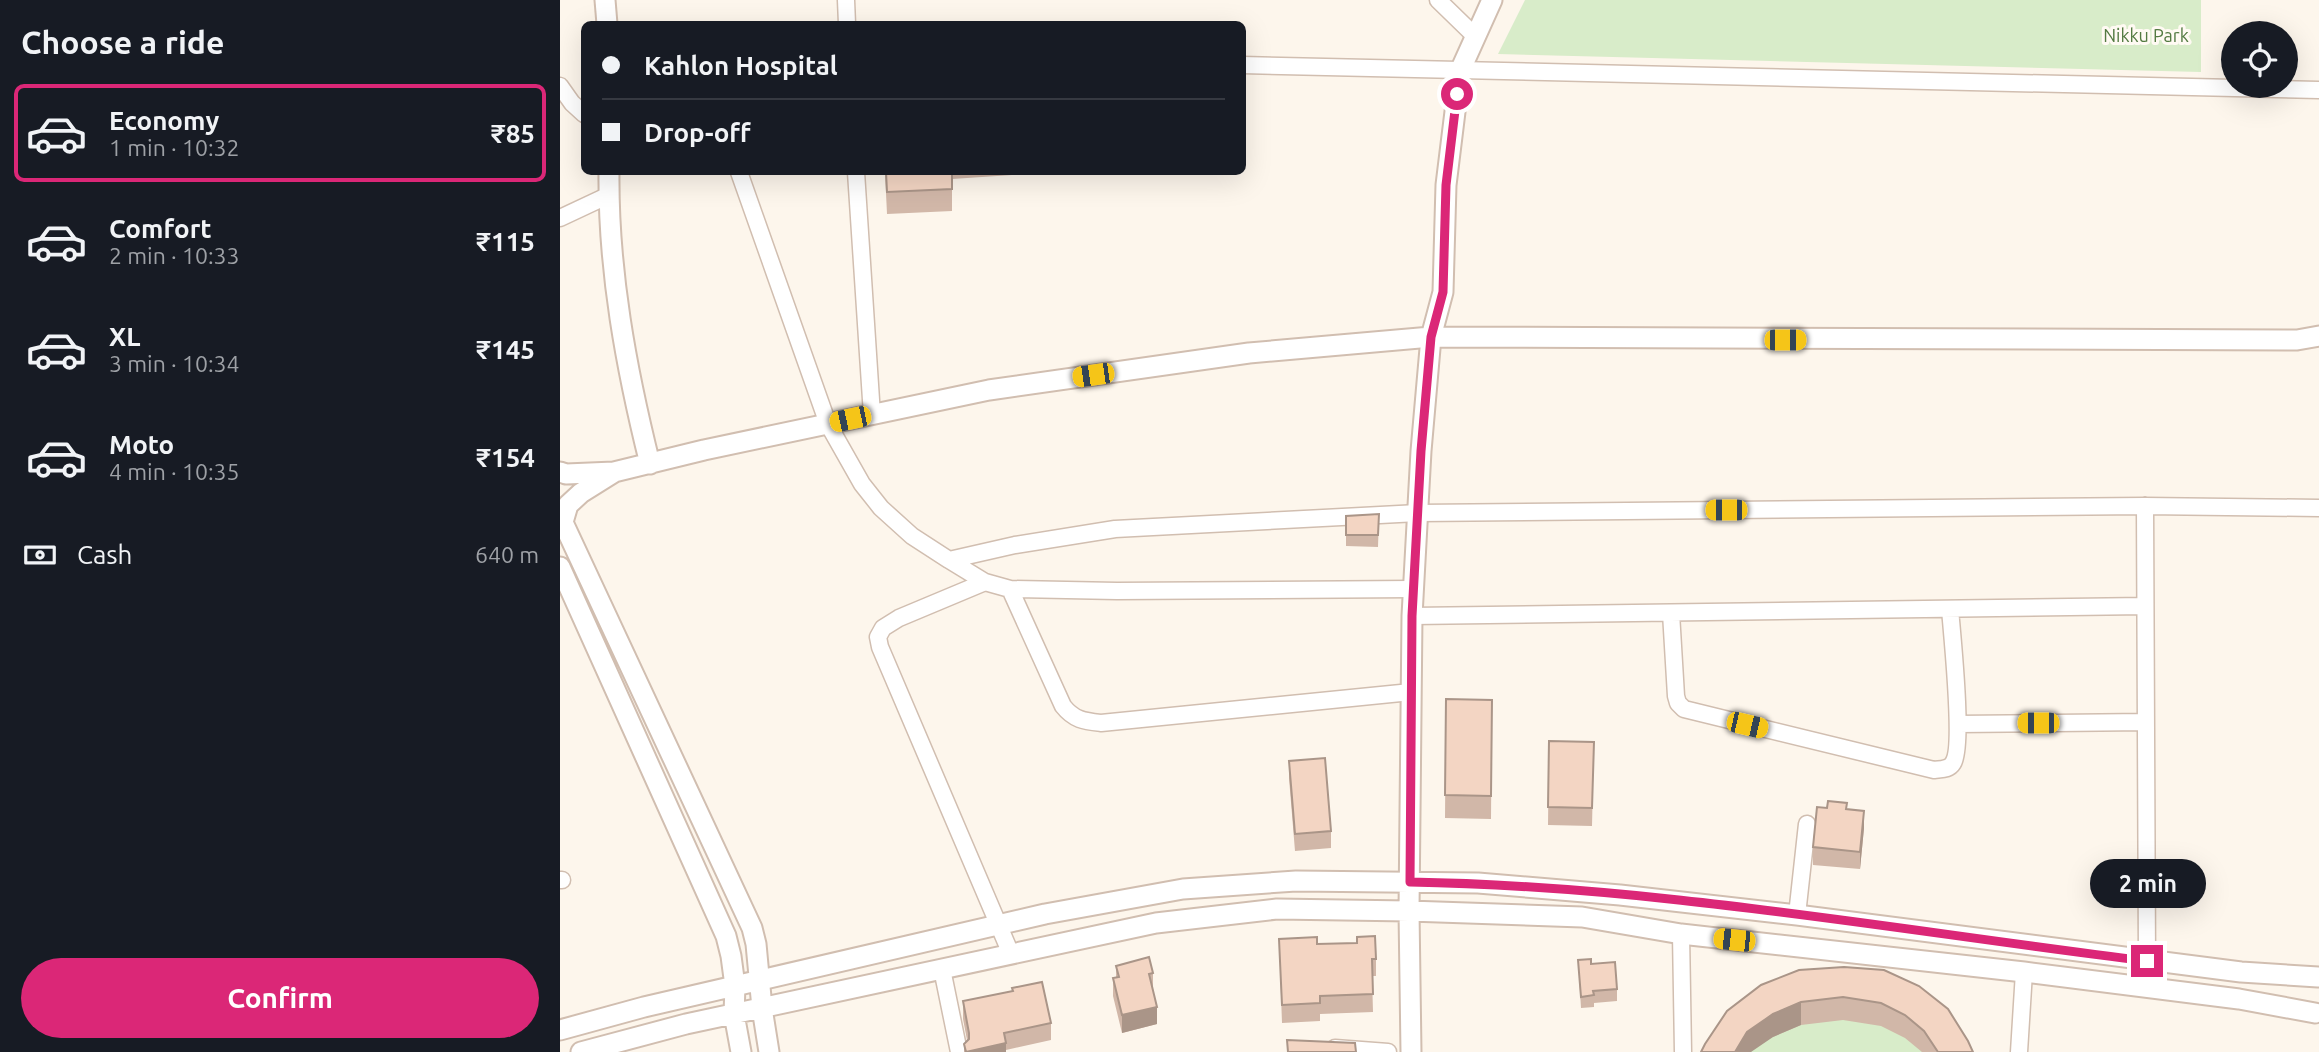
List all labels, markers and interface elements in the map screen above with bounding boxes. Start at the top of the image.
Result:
map controls [2221,21,2298,98]
button: locate [2221,21,2298,98]
text: Choose a ride [21,24,224,60]
park label: Nikku Park [2103,25,2189,45]
text: Kahlon Hospital [644,51,838,80]
route start [1441,78,1473,110]
icon: car [25,102,88,165]
text: Economy [109,106,219,135]
text: Drop-off [644,118,751,147]
text: ₹85 [491,119,535,148]
text: 1 min · 10:32 [109,135,240,160]
icon: car [25,210,88,273]
text: Comfort [109,214,212,243]
text: ₹115 [476,227,535,256]
text: 2 min · 10:33 [109,243,240,268]
icon: car [25,318,88,381]
text: XL [109,322,140,351]
car [1765,330,1807,351]
text: ₹145 [476,335,535,364]
text: 3 min · 10:34 [109,351,240,376]
car [1071,362,1116,388]
car [828,404,873,434]
icon: car [25,426,88,489]
text: Moto [109,430,174,459]
text: ₹154 [476,443,535,472]
text: 4 min · 10:35 [109,459,240,484]
car [1706,500,1748,521]
icon: cash [21,536,59,574]
text: Cash [77,540,132,569]
text: 640 m [475,542,539,567]
car [1725,710,1770,740]
car [2018,713,2060,734]
callout: 2 min [2089,860,2205,908]
text: 2 min [2119,871,2177,896]
car [1713,927,1756,953]
route end [2131,945,2163,977]
button: Confirm [21,958,539,1038]

